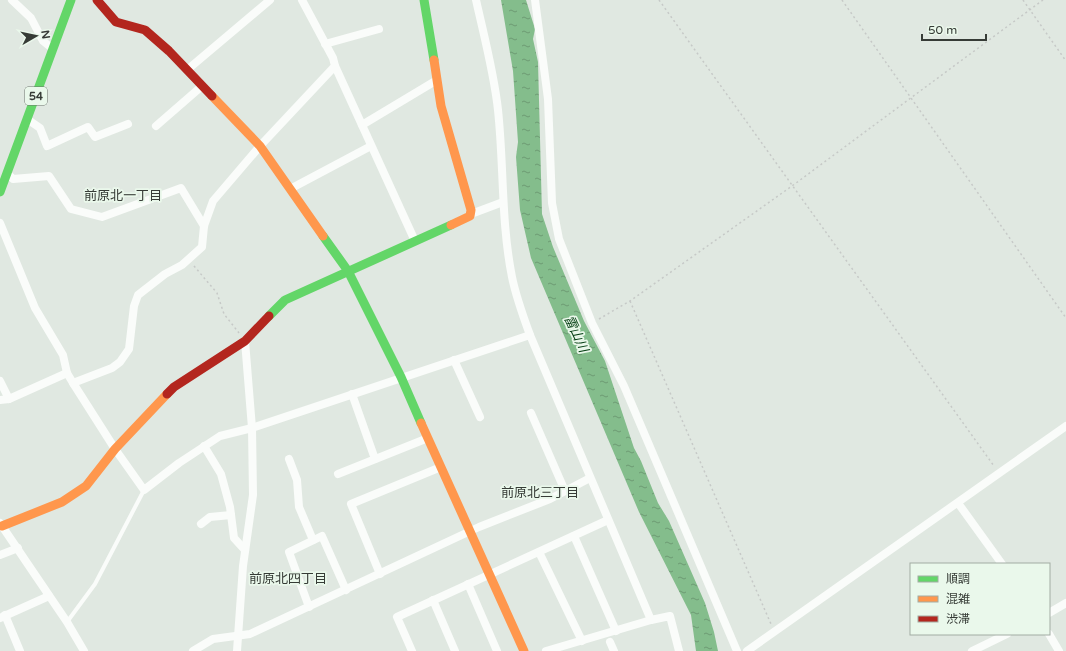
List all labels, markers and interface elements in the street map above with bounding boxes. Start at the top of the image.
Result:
north arrow [16,16,56,56]
scale bar [922,16,986,42]
text: 50 m [928,23,957,37]
text: N [38,29,52,40]
road number: 54 [25,87,47,105]
district label: 前原北一丁目 [84,188,162,204]
water label: 雷山川 [561,313,592,357]
district label: 前原北三丁目 [501,485,579,501]
legend [910,563,1050,635]
district label: 前原北四丁目 [249,571,327,587]
text: 順調 [946,572,970,586]
text: 混雑 [946,592,970,606]
text: 渋滞 [946,612,970,626]

